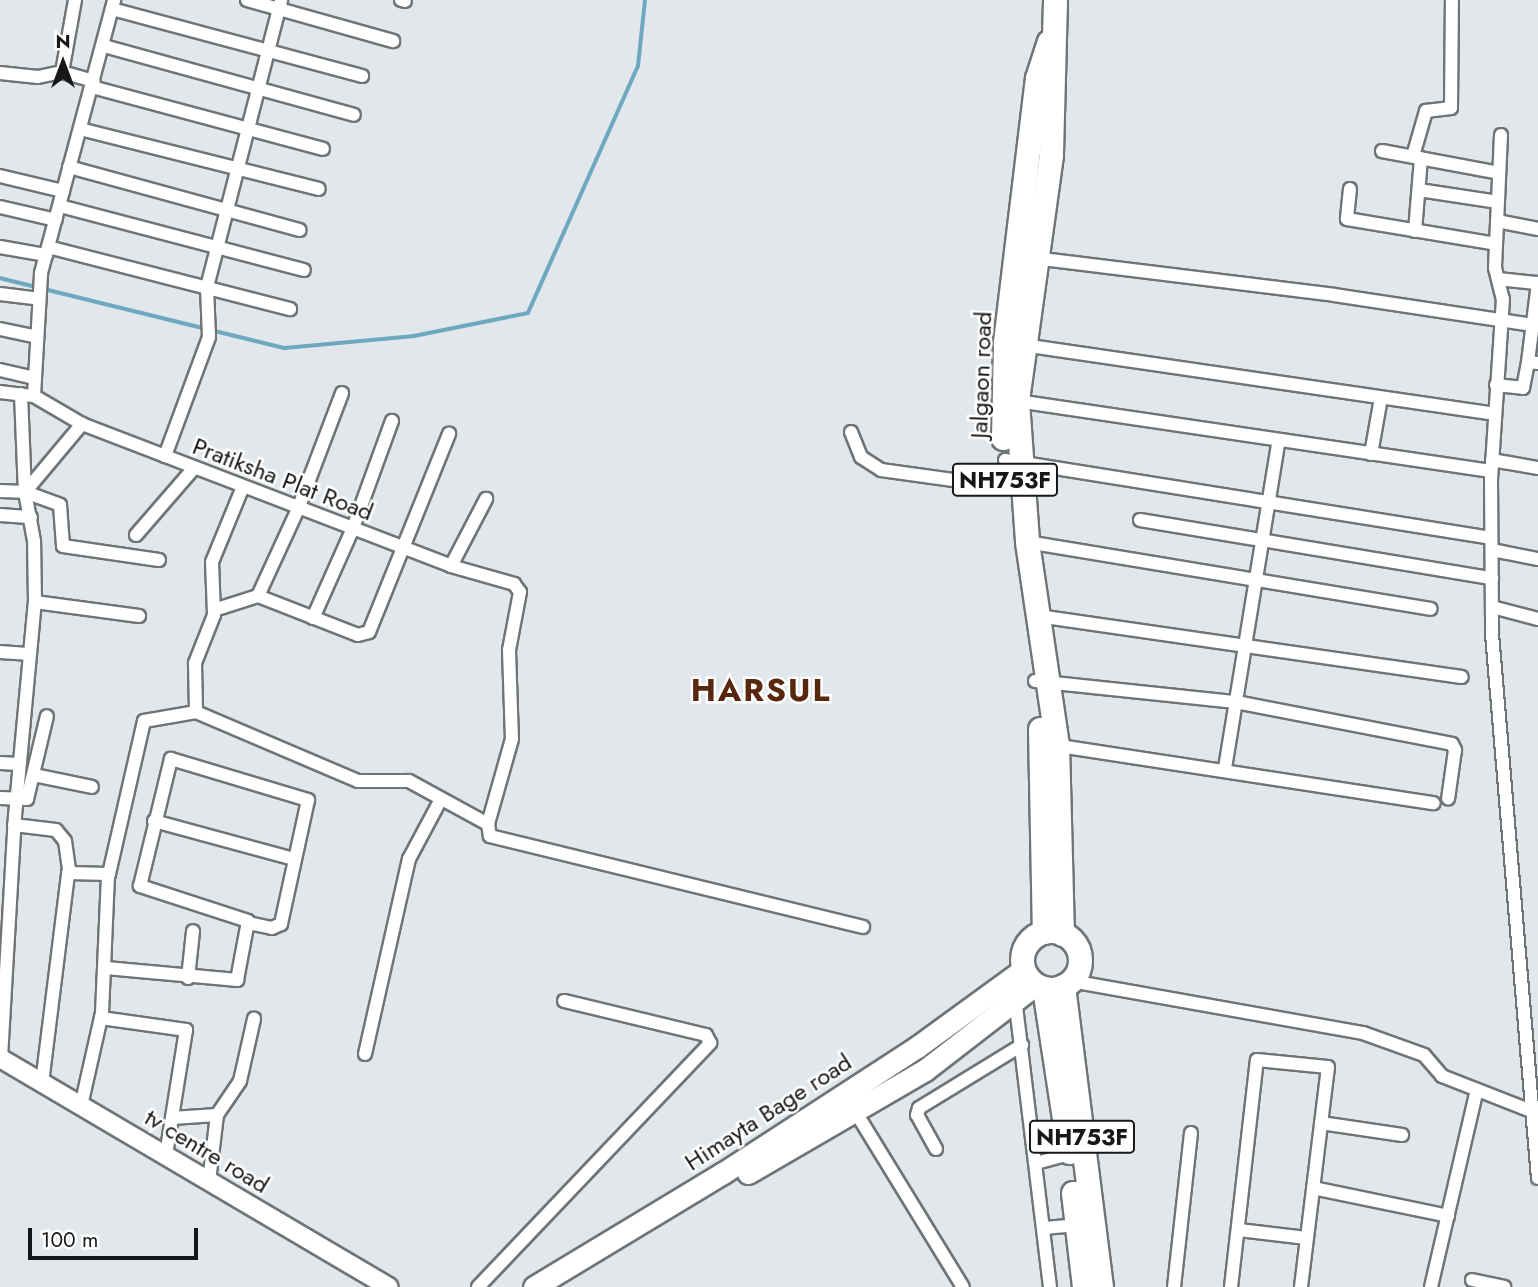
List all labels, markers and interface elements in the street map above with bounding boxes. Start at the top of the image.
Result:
north arrow [28,28,98,98]
text: N [55,28,71,55]
street label: Jalgaon road [964,311,998,439]
street label: Pratiksha Plat Road [189,431,377,527]
road number: NH753F [951,460,1059,500]
district label: HARSUL [691,671,831,709]
street label: Himayta Bage road [679,1047,857,1177]
street label: tv centre road [140,1103,274,1199]
road number: NH753F [1028,1118,1136,1156]
scale bar [32,1214,201,1258]
text: 100 m [41,1225,98,1255]

